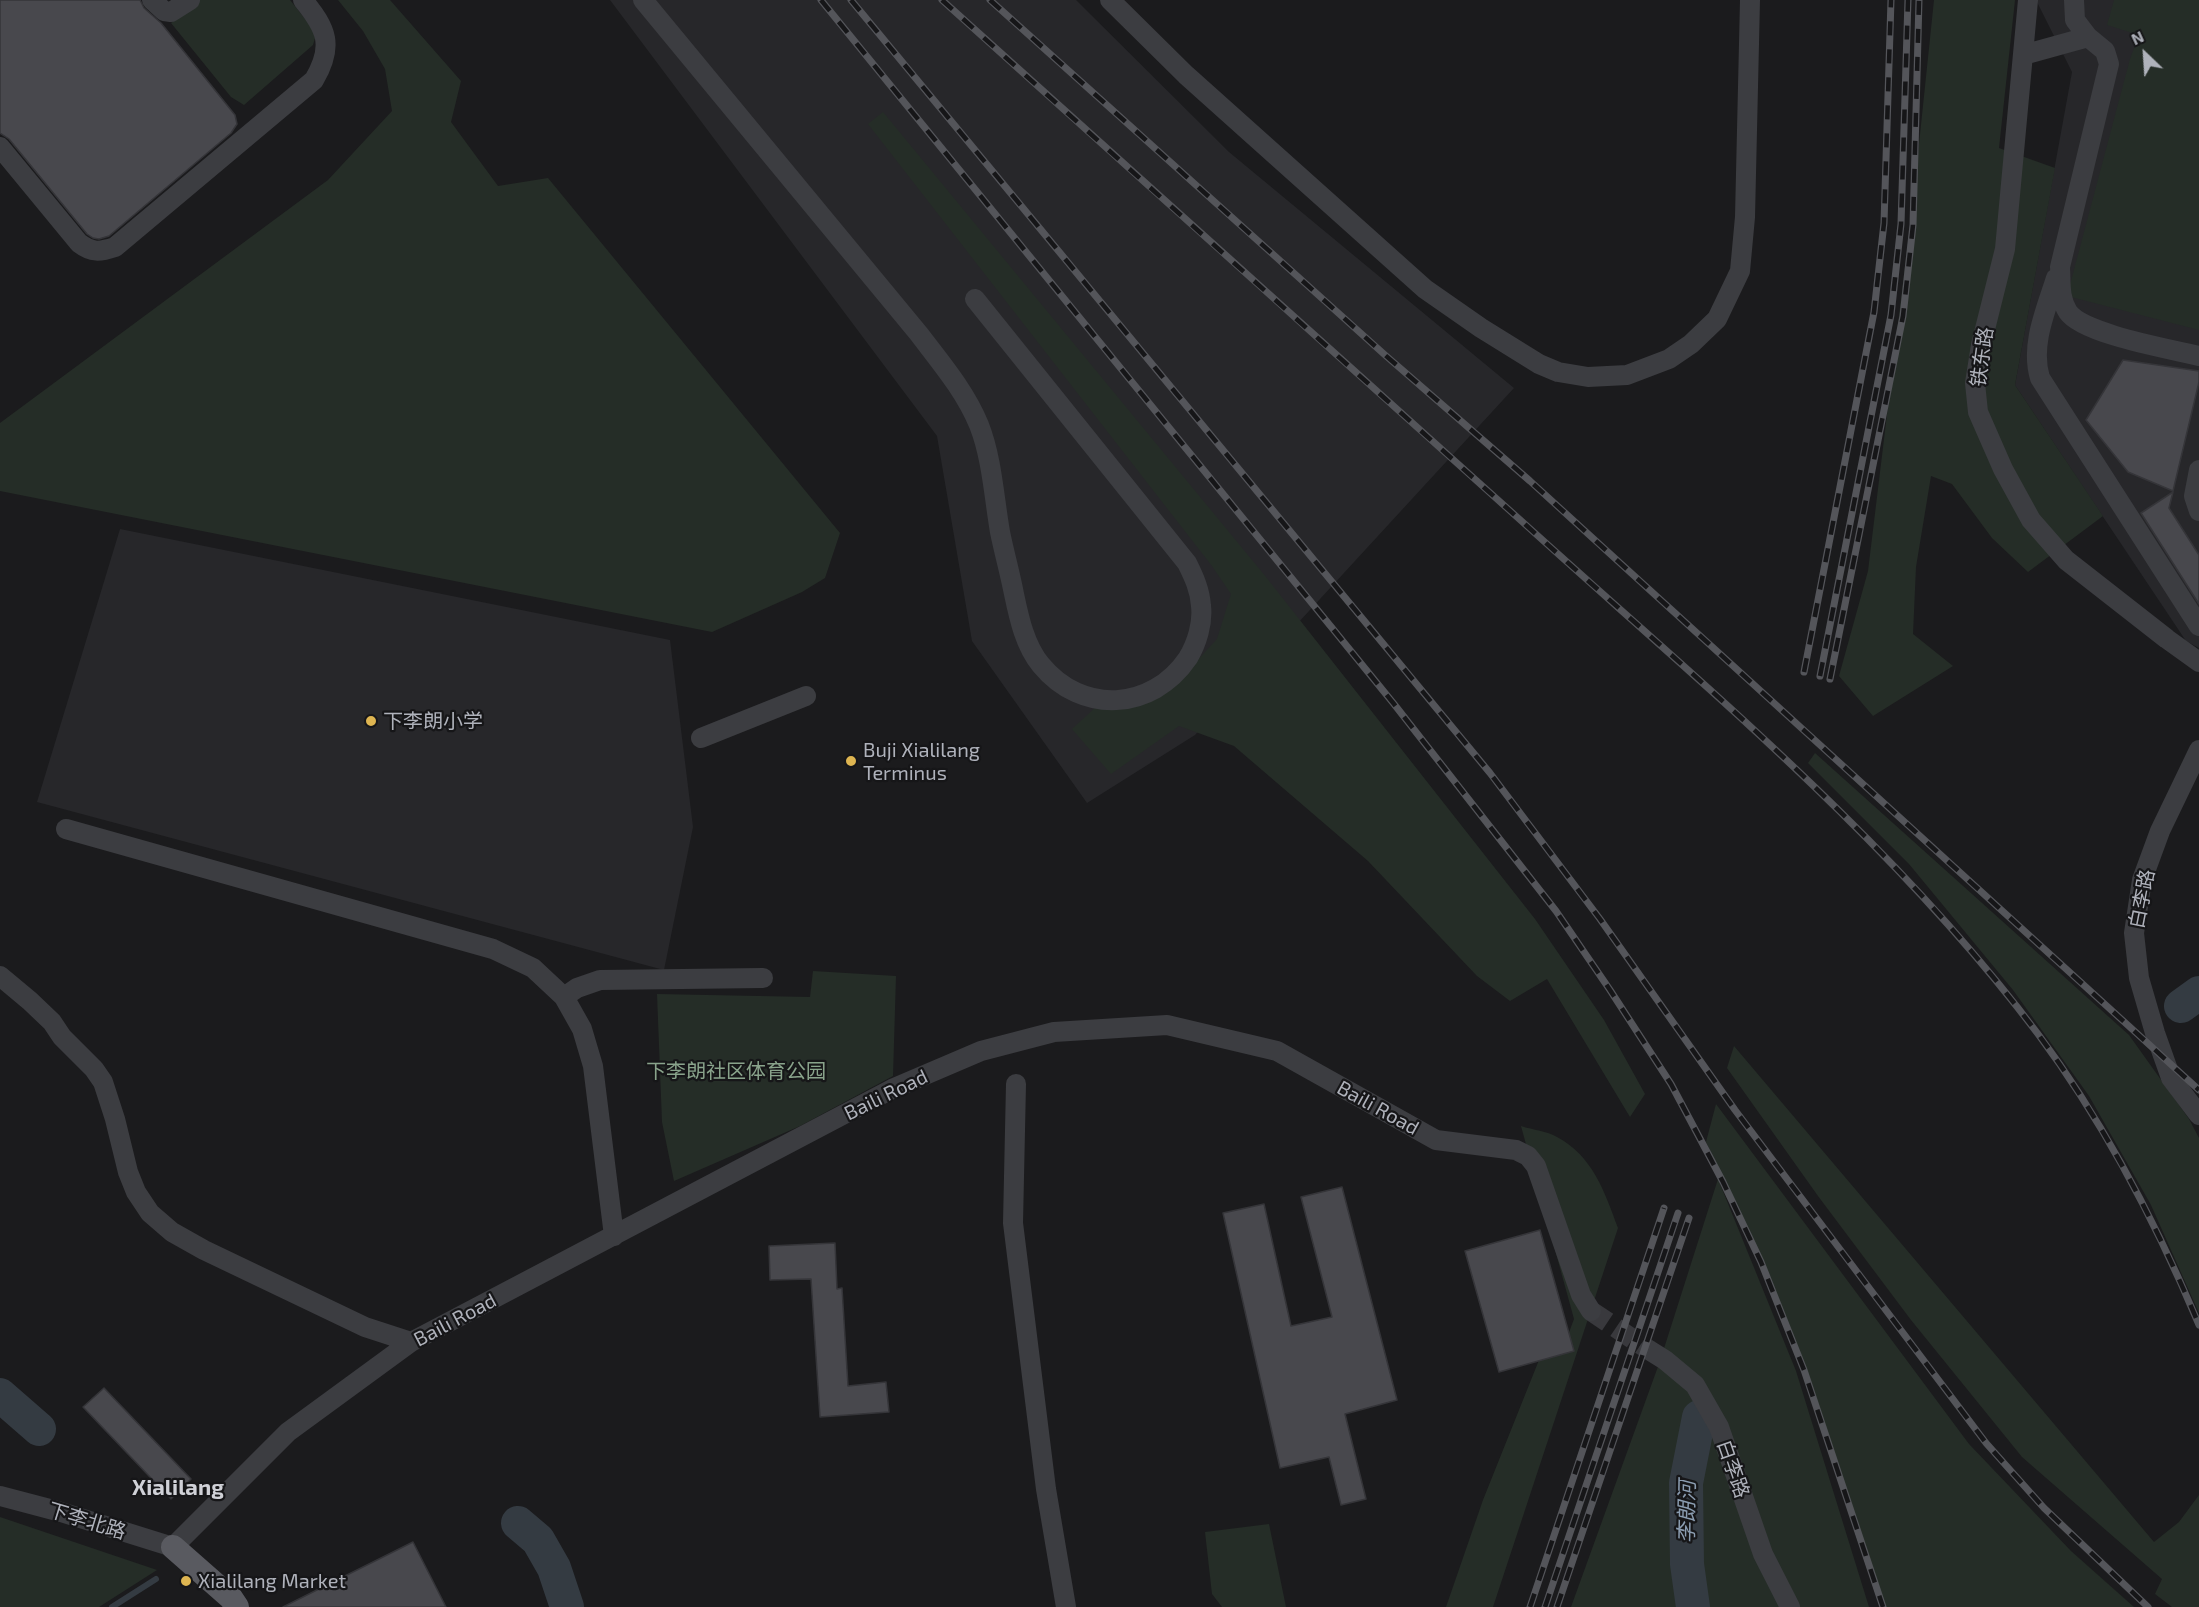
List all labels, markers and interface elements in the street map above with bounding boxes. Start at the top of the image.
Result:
north arrow [2115,24,2175,84]
text: N [2128,26,2146,48]
street label: 铁东路 [1966,326,1998,388]
place label: 下李朗小学 [383,709,483,733]
marker: 下李朗小学 [364,714,378,728]
place label: Buji Xialilang Terminus [863,738,980,785]
marker: Buji Xialilang Terminus [844,754,858,768]
street label: 白李路 [2124,867,2160,931]
park label: 下李朗社区体育公园 [646,1059,826,1083]
street label: Baili Road [840,1065,932,1125]
street label: Baili Road [1333,1076,1423,1140]
street label: Baili Road [410,1288,500,1352]
street label: 白李路 [1712,1437,1754,1501]
district label: Xialilang [132,1475,224,1501]
water label: 李朗河 [1674,1480,1700,1544]
street label: 下李北路 [45,1498,129,1544]
place label: Xialilang Market [198,1569,346,1593]
marker: Xialilang Market [179,1574,193,1588]

